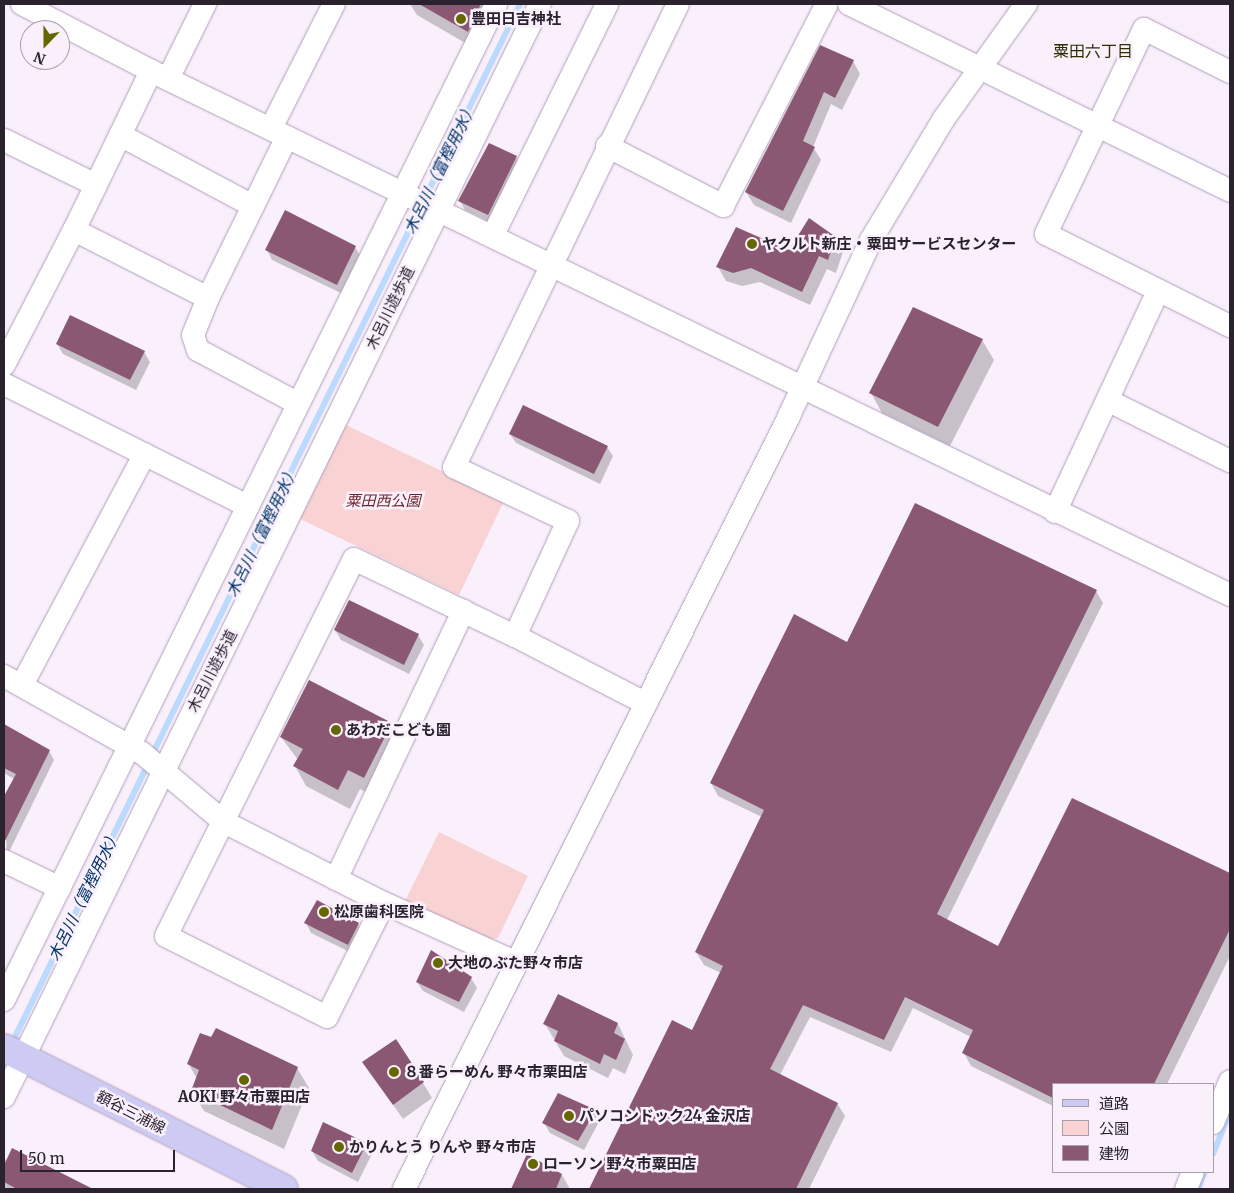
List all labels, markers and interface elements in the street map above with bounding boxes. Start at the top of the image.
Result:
place label: 豊田日吉神社 [471,10,561,28]
marker: 豊田日吉神社 [455,13,467,25]
north arrow [20,20,70,70]
district label: 粟田六丁目 [1053,41,1133,61]
text: N [31,48,48,68]
water label: 木呂川（富樫用水） [400,99,480,237]
place label: ヤクルト新庄・粟田サービスセンター [762,235,1017,253]
marker: ヤクルト新庄・粟田サービスセンター [746,238,758,250]
street label: 木呂川遊歩道 [362,264,418,352]
water label: 木呂川（富樫用水） [222,462,302,600]
park label: 粟田西公園 [346,492,420,510]
street label: 木呂川遊歩道 [184,627,240,715]
place label: あわだこども園 [346,721,451,739]
marker: あわだこども園 [330,724,342,736]
water label: 木呂川（富樫用水） [44,826,124,964]
place label: 松原歯科医院 [334,903,424,921]
marker: 松原歯科医院 [318,906,330,918]
place label: 大地のぶた野々市店 [448,954,583,972]
marker: 大地のぶた野々市店 [432,957,444,969]
place label: ８番らーめん 野々市栗田店 [404,1063,588,1081]
marker: ８番らーめん 野々市栗田店 [388,1066,400,1078]
marker: AOKI 野々市粟田店 [238,1074,250,1086]
legend [1052,1083,1214,1173]
street label: 額谷三浦線 [94,1087,168,1137]
place label: AOKI 野々市粟田店 [178,1088,310,1106]
text: 道路 [1099,1094,1129,1113]
place label: パソコンドック24 金沢店 [579,1107,751,1125]
marker: パソコンドック24 金沢店 [563,1110,575,1122]
text: 公園 [1099,1119,1129,1138]
place label: かりんとう りんや 野々市店 [349,1138,536,1156]
scale bar [22,1140,178,1172]
marker: かりんとう りんや 野々市店 [333,1141,345,1153]
text: 建物 [1099,1144,1129,1163]
text: 50 m [28,1149,65,1168]
place label: ローソン 野々市粟田店 [543,1155,697,1173]
marker: ローソン 野々市粟田店 [527,1158,539,1170]

